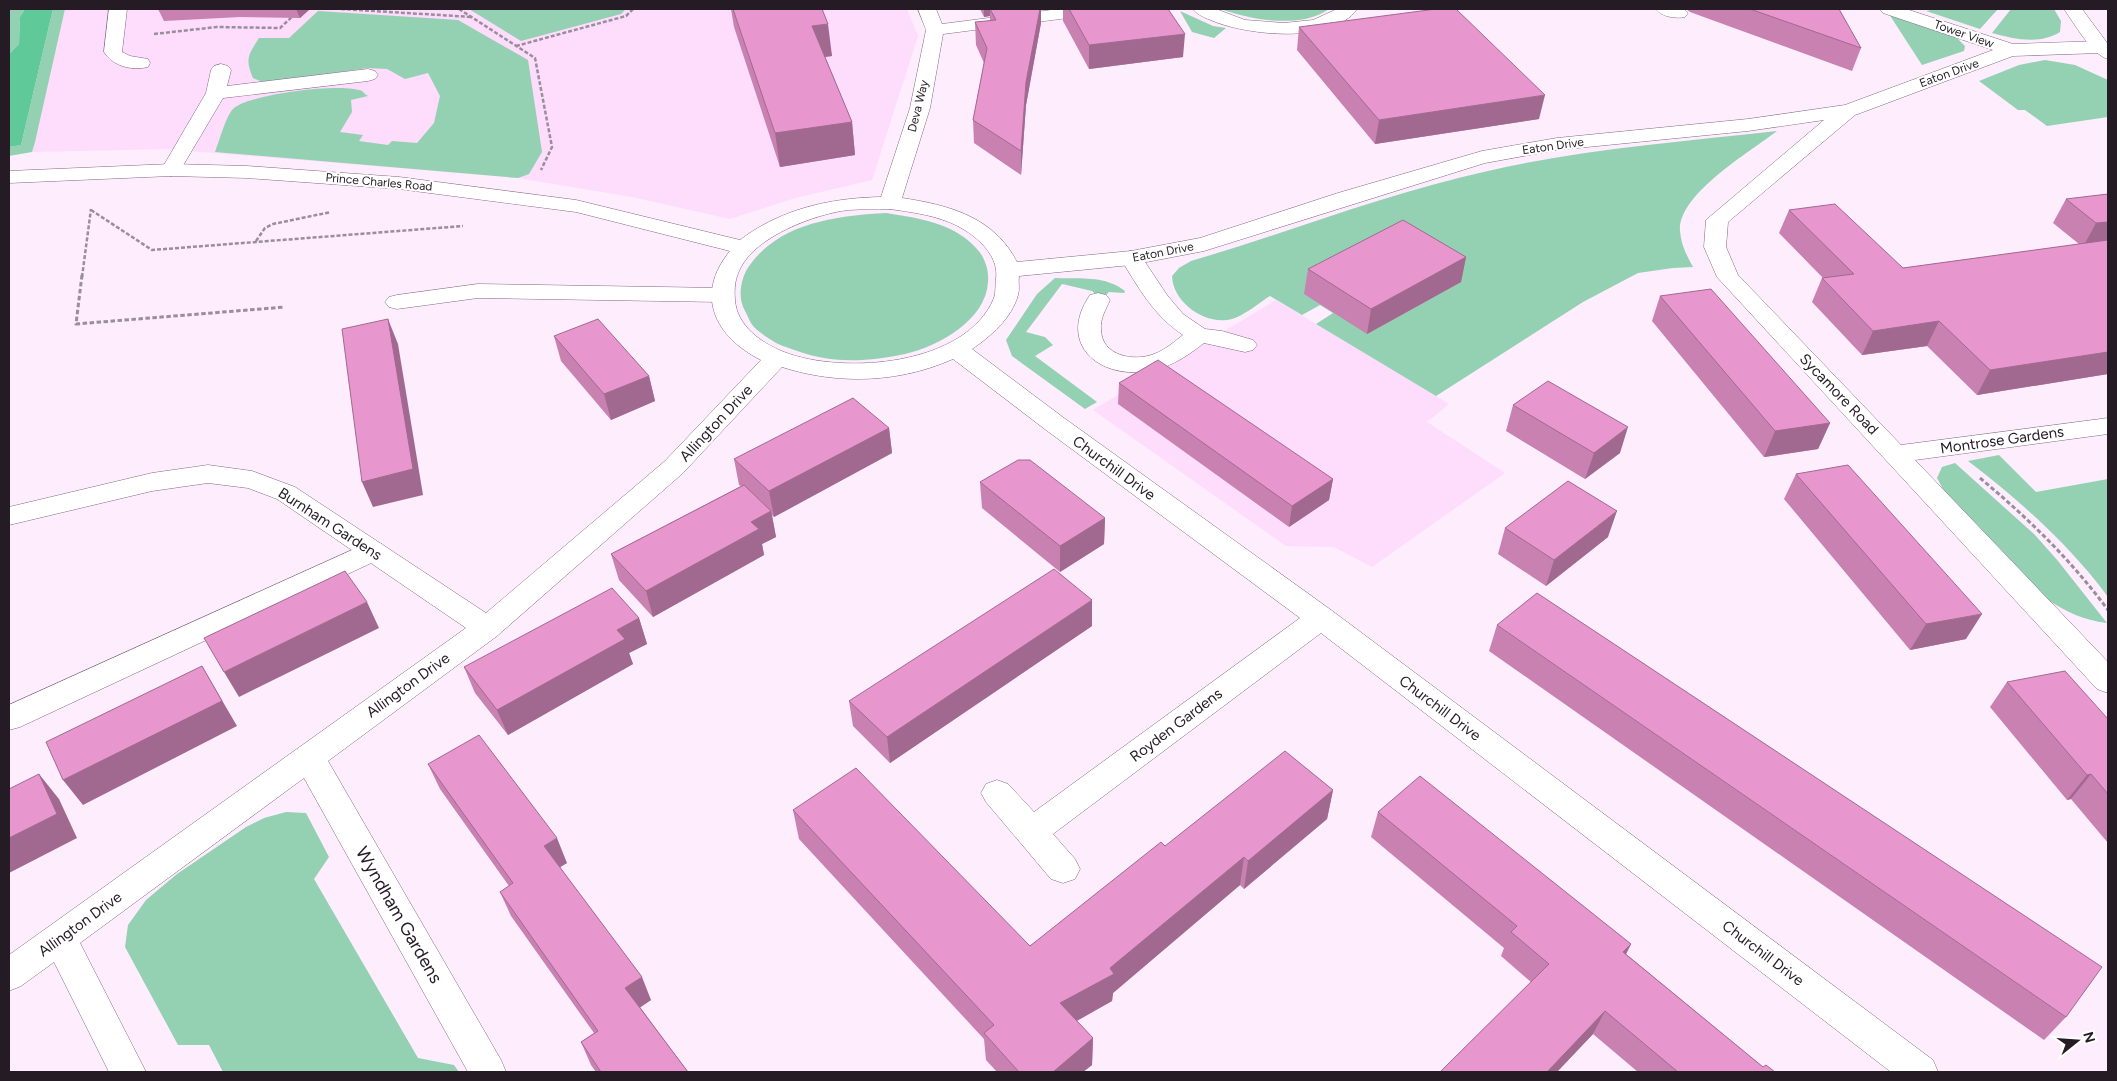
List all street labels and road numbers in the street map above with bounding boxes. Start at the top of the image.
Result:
street label: Tower View [1932,17,1996,51]
street label: Eaton Drive [1917,56,1981,90]
street label: Deva Way [905,78,931,134]
street label: Eaton Drive [1521,135,1585,157]
street label: Prince Charles Road [325,170,433,194]
street label: Eaton Drive [1131,239,1195,265]
street label: Sycamore Road [1796,350,1882,438]
street label: Allington Drive [676,381,756,465]
street label: Montrose Gardens [1939,422,2065,458]
street label: Churchill Drive [1069,432,1159,504]
street label: Burnham Gardens [275,484,385,564]
street label: Allington Drive [363,649,453,721]
street label: Churchill Drive [1396,671,1484,745]
street label: Royden Gardens [1126,684,1226,766]
street label: Wyndham Gardens [351,843,447,987]
street label: Allington Drive [35,888,125,960]
street label: Churchill Drive [1719,916,1807,990]

